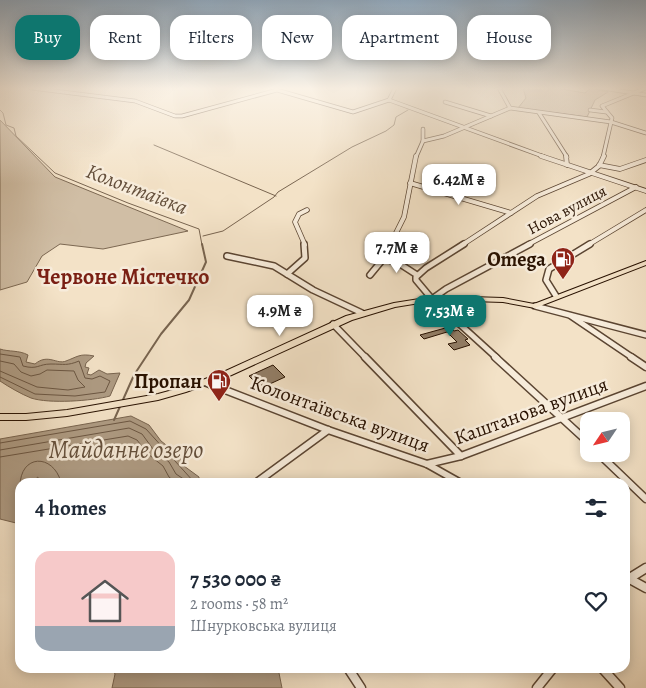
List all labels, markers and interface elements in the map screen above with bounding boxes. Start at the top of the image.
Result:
chip: Buy [15,15,80,60]
chip: Rent [90,15,160,60]
chip: Filters [170,15,252,60]
chip: New [262,15,332,60]
chip: Apartment [342,15,457,60]
chip: House [467,15,551,60]
water label: Колонтаївка [82,157,192,221]
pin: 6.42M ₴ [413,164,505,206]
text: 6.42M ₴ [433,169,485,191]
street label: Нова вулиця [524,180,611,240]
pin: 7.7M ₴ [356,232,438,274]
text: 7.7M ₴ [376,237,418,259]
place label: Omega [487,246,546,273]
fuel station icon: Omega [550,246,576,280]
district label: Червоне Містечко [37,262,209,292]
pin: 4.9M ₴ [239,294,321,337]
pin: 7.53M ₴ [404,294,496,337]
text: 4.9M ₴ [258,300,302,322]
text: 7.53M ₴ [425,300,475,322]
place label: Пропан [134,368,202,395]
fuel station icon: Пропан [206,368,232,402]
street label: Колонтаївська вулиця [247,369,433,459]
street label: Каштанова вулиця [450,371,612,451]
north arrow [580,412,630,462]
map controls [580,412,630,462]
water label: Майданне озеро [48,433,204,467]
text: 4 homes [35,494,107,522]
icon: filters [582,494,610,522]
text: 7 530 000 ₴ [190,565,281,593]
icon: home [75,571,135,631]
icon: heart [582,587,610,615]
text: 2 rooms · 58 m² [190,593,288,615]
text: Шнурковська вулиця [190,615,337,637]

